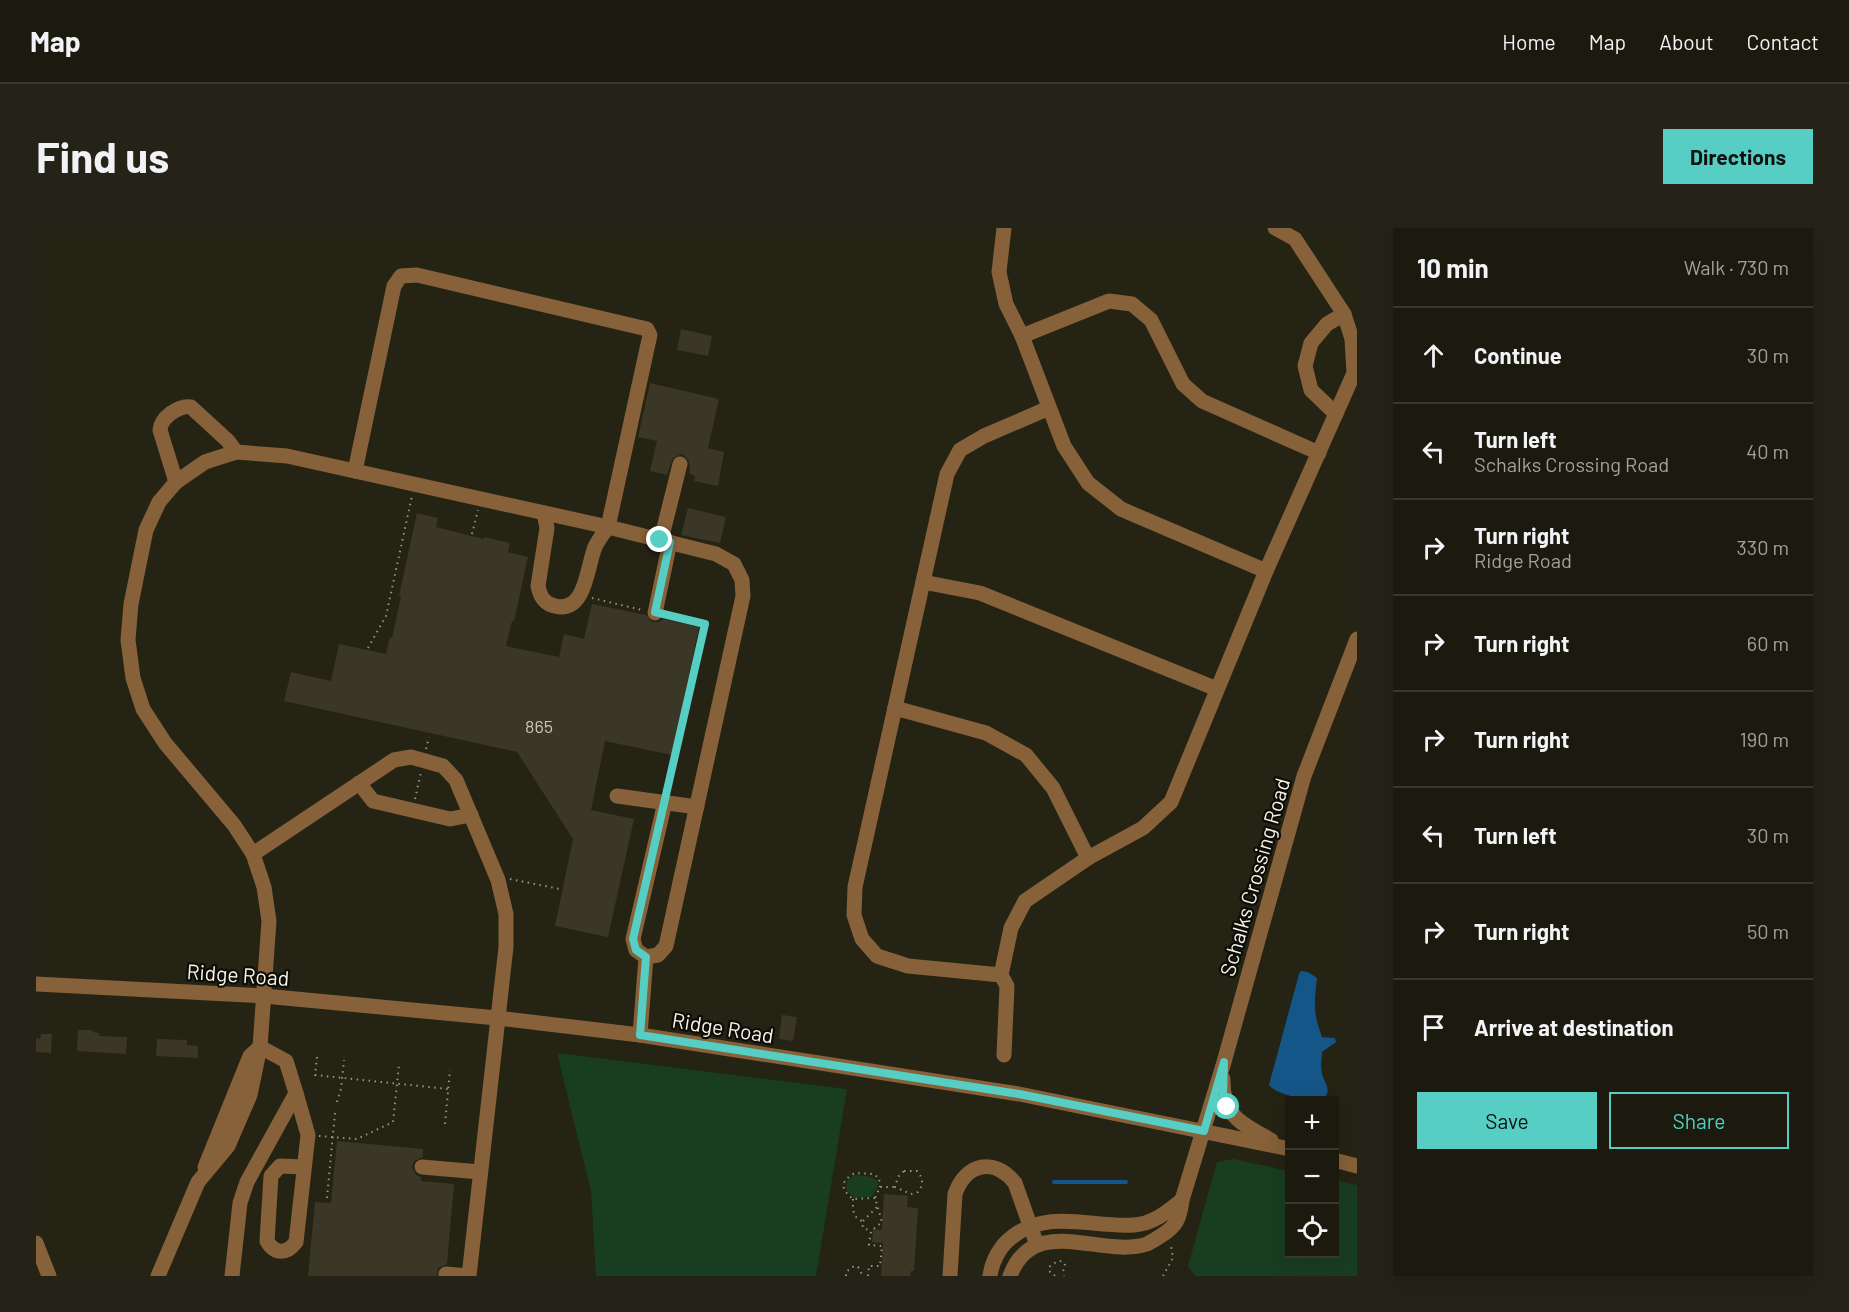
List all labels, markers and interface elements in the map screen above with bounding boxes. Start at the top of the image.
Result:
text: Map [30,24,81,58]
text: Home [1502,29,1556,54]
text: Map [1589,29,1626,54]
text: About [1659,29,1714,54]
text: Contact [1747,29,1819,54]
button: Directions [1663,129,1813,184]
text: Find us [36,131,169,181]
text: 10 min [1417,252,1489,283]
text: Walk · 730 m [1684,255,1789,279]
icon: ahead [1417,339,1450,372]
text: Continue [1474,342,1562,368]
text: 30 m [1747,343,1789,367]
text: Turn left [1474,426,1557,452]
icon: left [1417,435,1450,468]
text: 40 m [1746,439,1789,463]
text: Schalks Crossing Road [1474,452,1669,476]
text: Turn right [1474,522,1569,548]
route end [646,526,672,552]
icon: right [1417,531,1450,564]
text: 330 m [1737,535,1789,559]
text: Ridge Road [1474,548,1572,572]
icon: right [1417,627,1450,660]
text: Turn right [1474,630,1569,656]
text: 60 m [1747,631,1789,655]
house number: 865 [525,715,553,737]
icon: right [1417,723,1450,756]
text: Turn right [1474,726,1569,752]
text: 190 m [1740,727,1789,751]
street label: Schalks Crossing Road [1214,775,1294,979]
icon: left [1417,819,1450,852]
text: Turn left [1474,822,1557,848]
text: 30 m [1747,823,1789,847]
icon: right [1417,915,1450,948]
text: Turn right [1474,918,1569,944]
text: 50 m [1747,919,1789,943]
street label: Ridge Road [186,958,290,990]
street label: Ridge Road [670,1007,776,1047]
icon: arrive [1417,1011,1450,1044]
text: Arrive at destination [1474,1014,1673,1040]
button: Save [1417,1092,1597,1149]
button: Share [1609,1092,1789,1149]
route start [1213,1093,1239,1119]
map controls [1285,1096,1339,1258]
button: + [1285,1096,1339,1150]
button: − [1285,1150,1339,1204]
button: locate [1285,1204,1339,1258]

